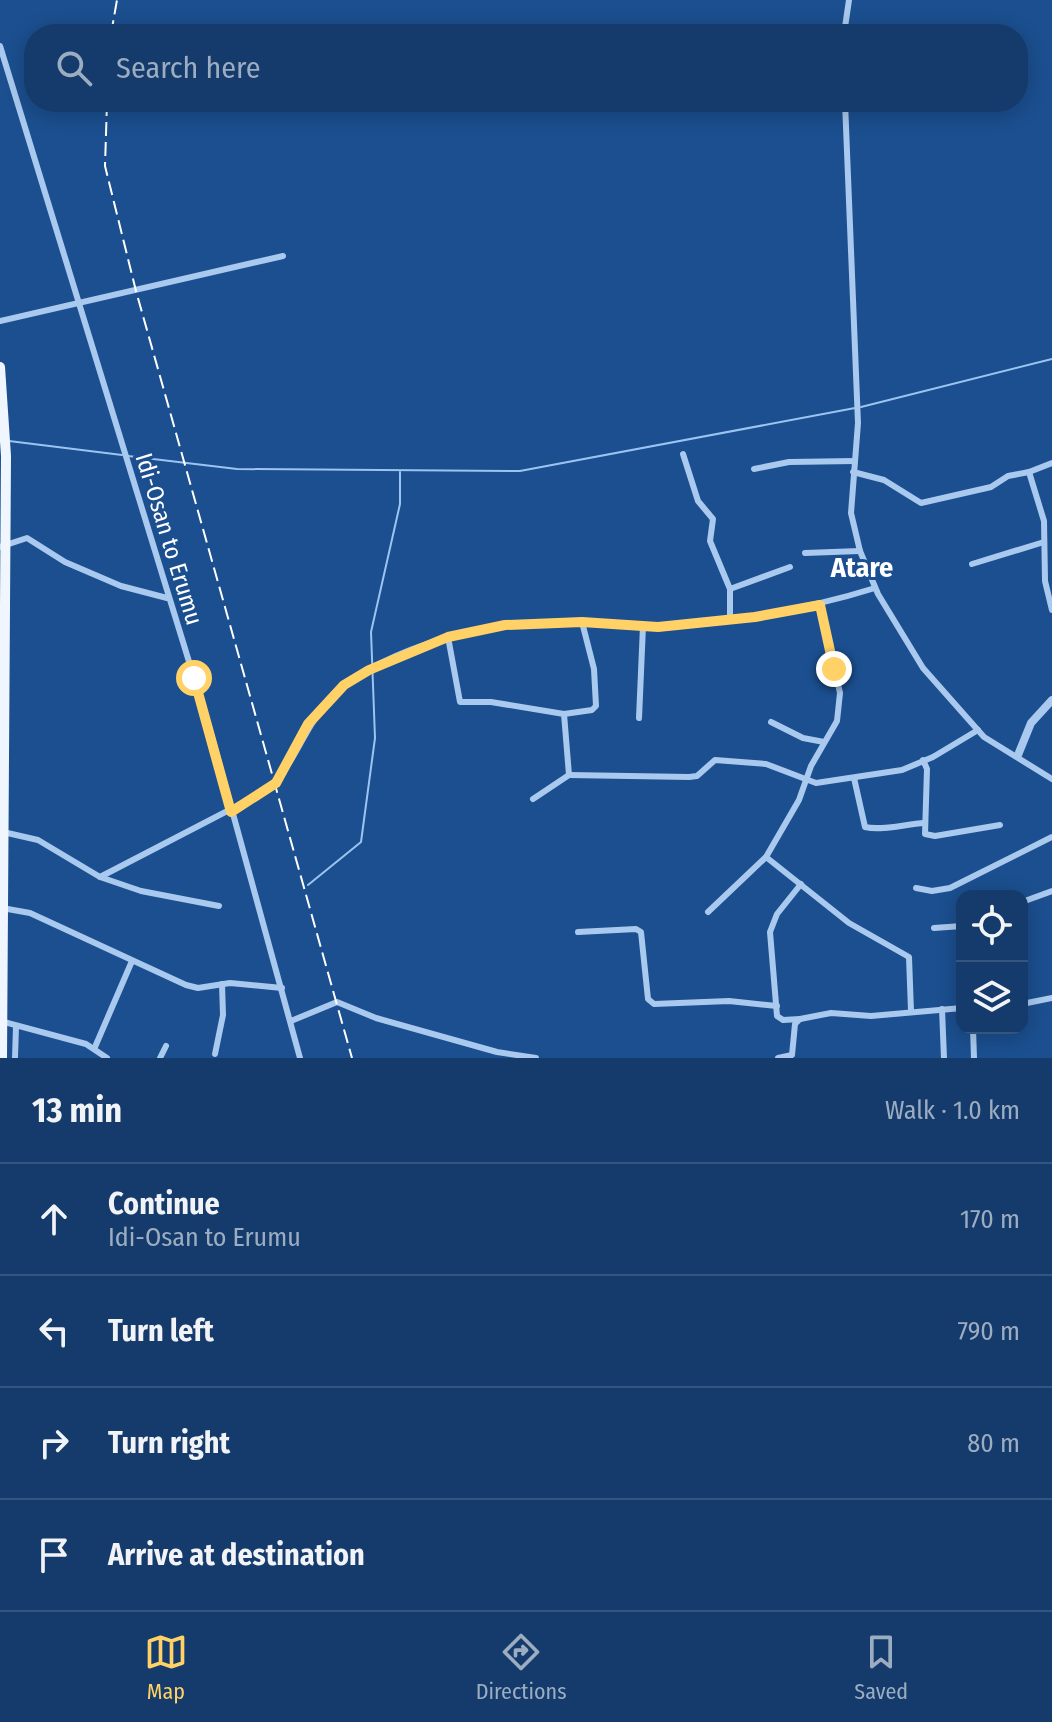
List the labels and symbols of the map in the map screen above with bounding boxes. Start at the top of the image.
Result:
street label: Idi-Osan to Erumu [130,450,208,628]
district label: Atare [830,551,893,584]
route end [816,651,852,687]
route start [176,660,212,696]

